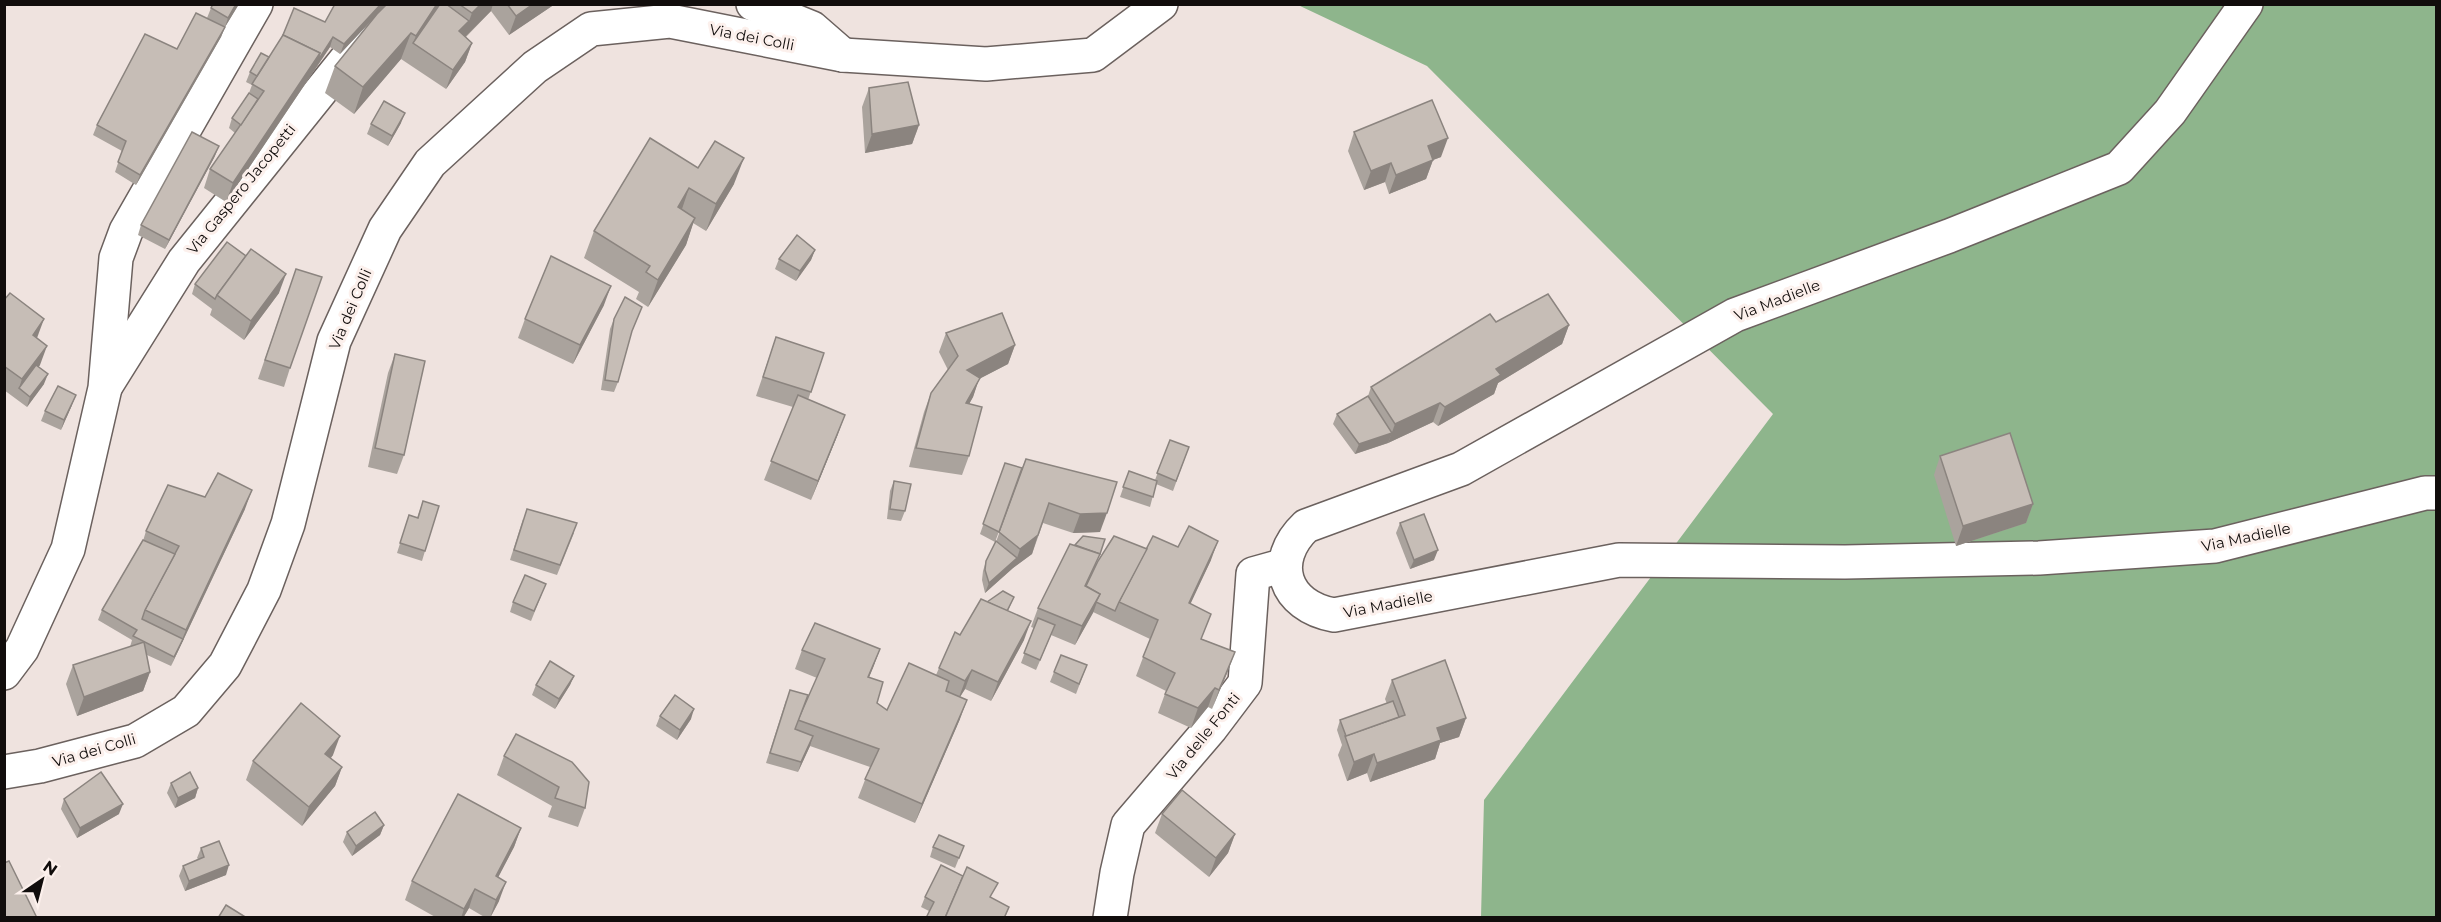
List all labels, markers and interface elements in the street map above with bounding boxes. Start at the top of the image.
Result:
street label: Via dei Colli [708,19,796,55]
street label: Via Gaspero Jacopetti [182,120,300,258]
street label: Via dei Colli [324,266,376,352]
street label: Via Madielle [1731,275,1823,325]
street label: Via Madielle [2200,518,2292,556]
street label: Via Madielle [1342,586,1434,622]
street label: Via delle Fonti [1162,689,1244,783]
street label: Via dei Colli [50,729,138,771]
north arrow [12,850,72,910]
text: N [40,857,61,880]

